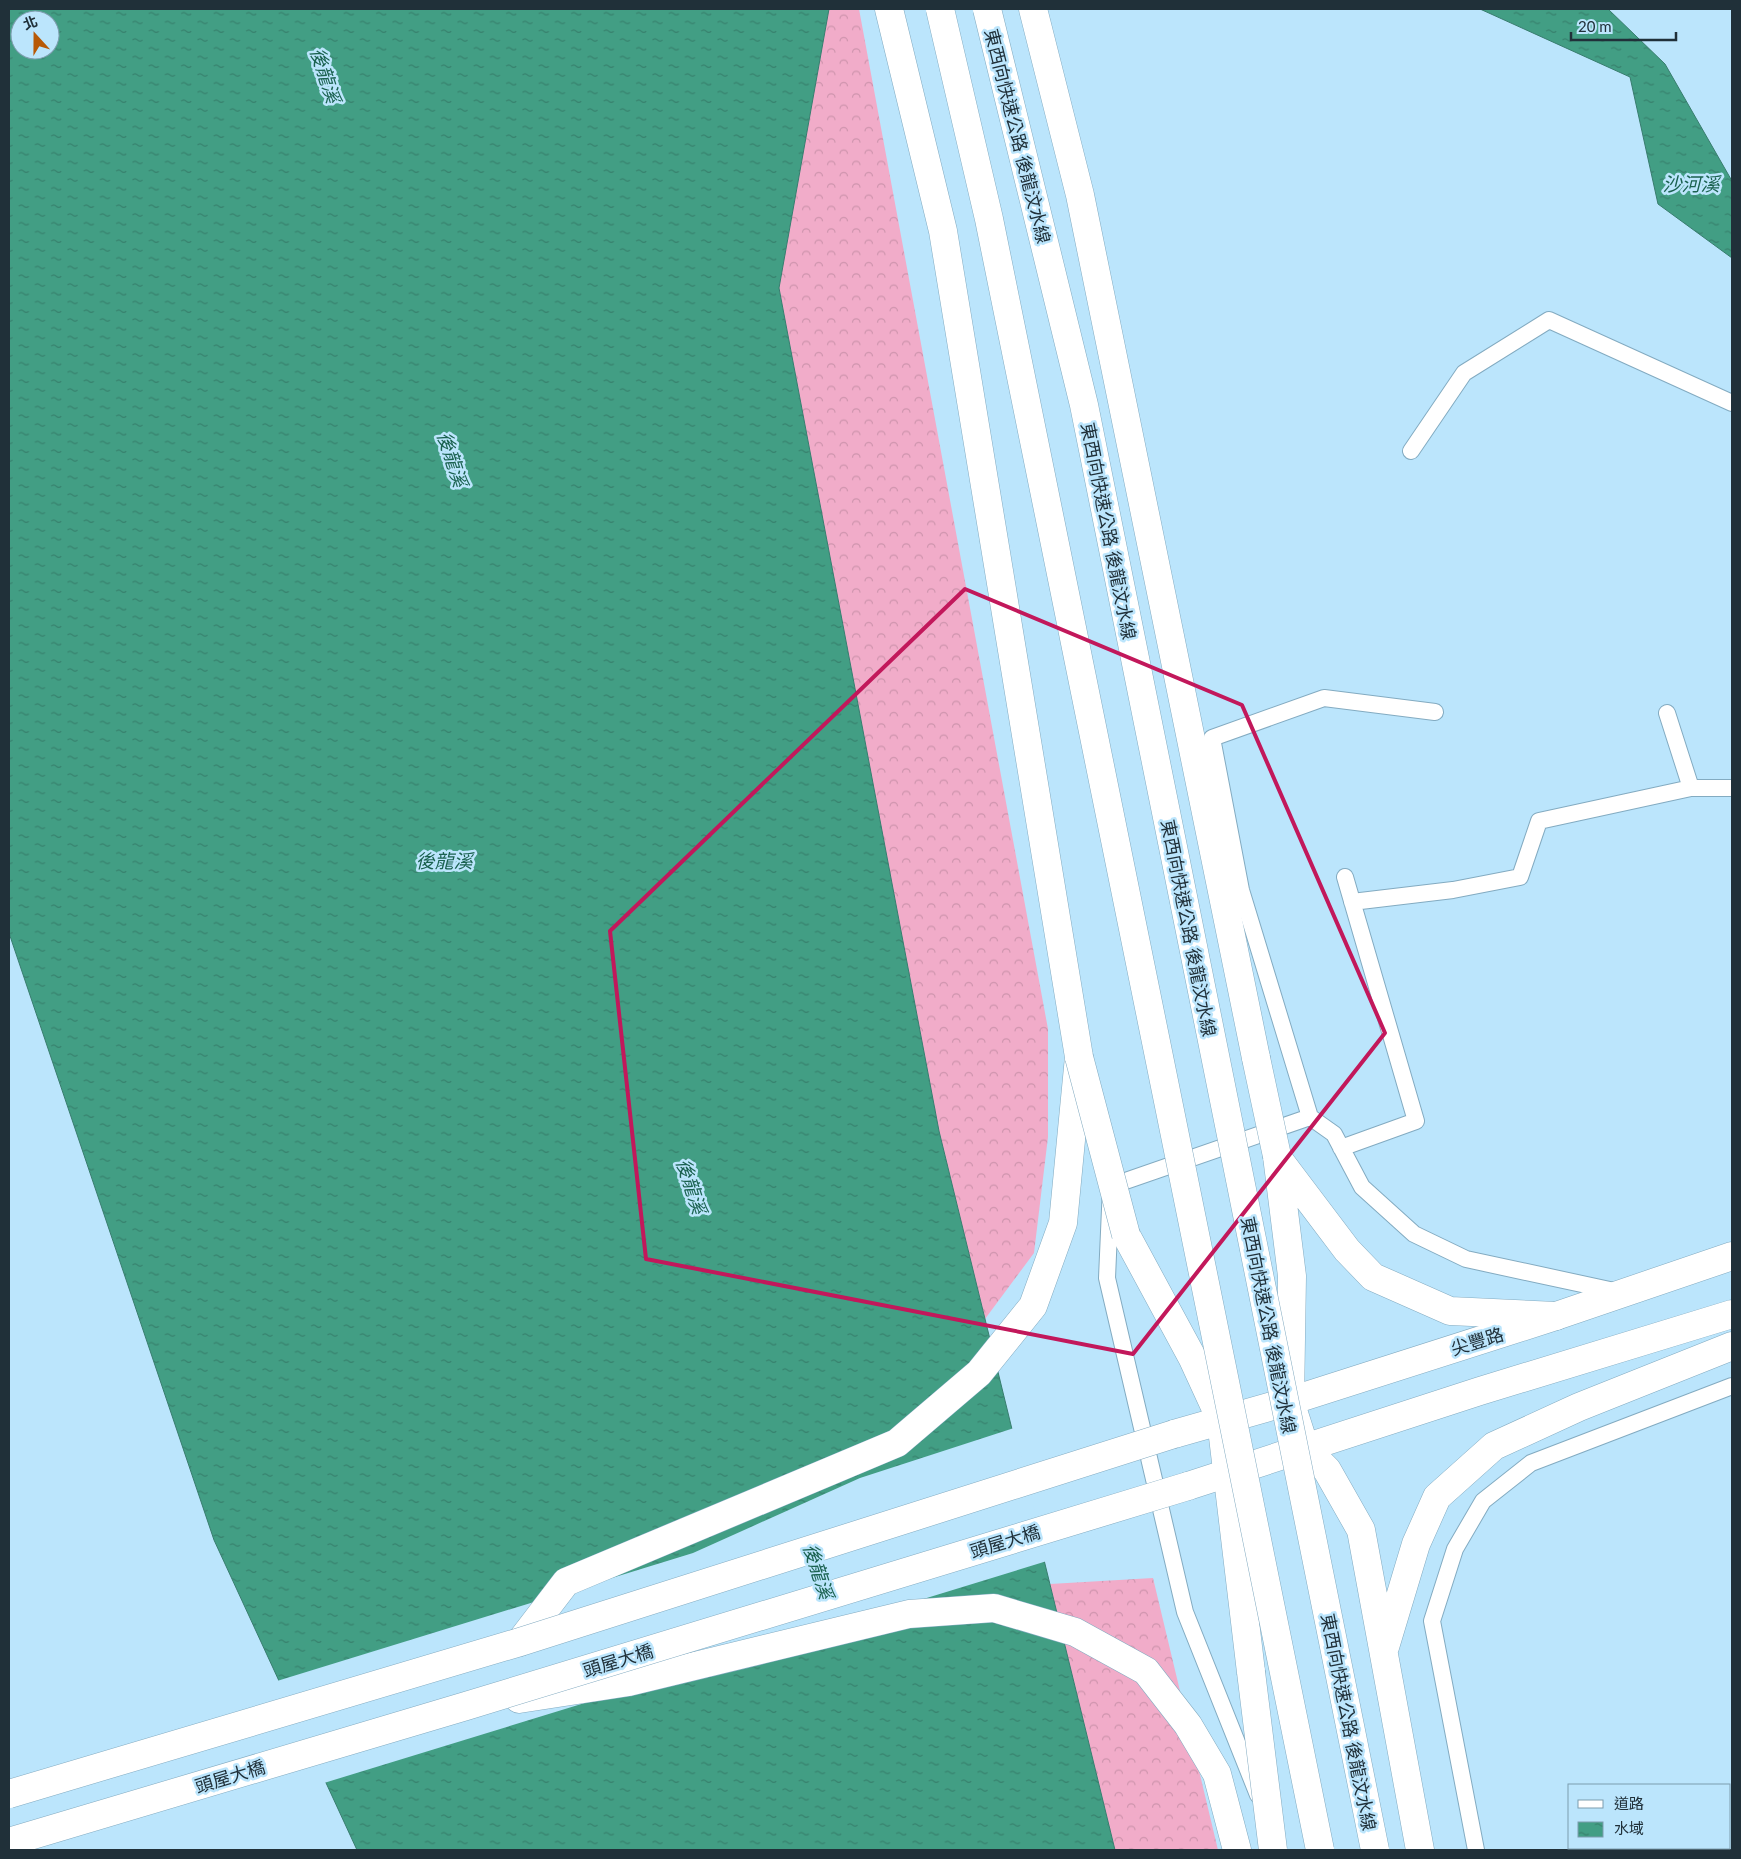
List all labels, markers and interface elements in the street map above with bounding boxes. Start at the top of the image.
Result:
north arrow [10,10,60,60]
scale bar [1571,10,1676,42]
text: 北 [21,12,40,33]
text: 20 m [1578,17,1612,35]
street label: 東西向快速公路 後龍汶水線 [981,26,1055,246]
water label: 後龍溪 [306,44,347,109]
water label: 沙河溪 [1662,172,1722,195]
street label: 東西向快速公路 後龍汶水線 [1077,421,1141,641]
water label: 後龍溪 [433,428,474,493]
street label: 東西向快速公路 後龍汶水線 [1157,818,1221,1038]
water label: 後龍溪 [415,849,475,872]
water label: 後龍溪 [672,1155,713,1220]
street label: 東西向快速公路 後龍汶水線 [1237,1215,1301,1435]
street label: 尖豐路 [1448,1323,1506,1359]
street label: 頭屋大橋 [967,1520,1043,1562]
water label: 後龍溪 [799,1540,840,1605]
street label: 東西向快速公路 後龍汶水線 [1317,1612,1381,1832]
street label: 頭屋大橋 [580,1639,656,1681]
street label: 頭屋大橋 [192,1755,268,1797]
legend [1568,1784,1731,1849]
text: 道路 [1614,1794,1644,1812]
text: 水域 [1614,1819,1644,1837]

